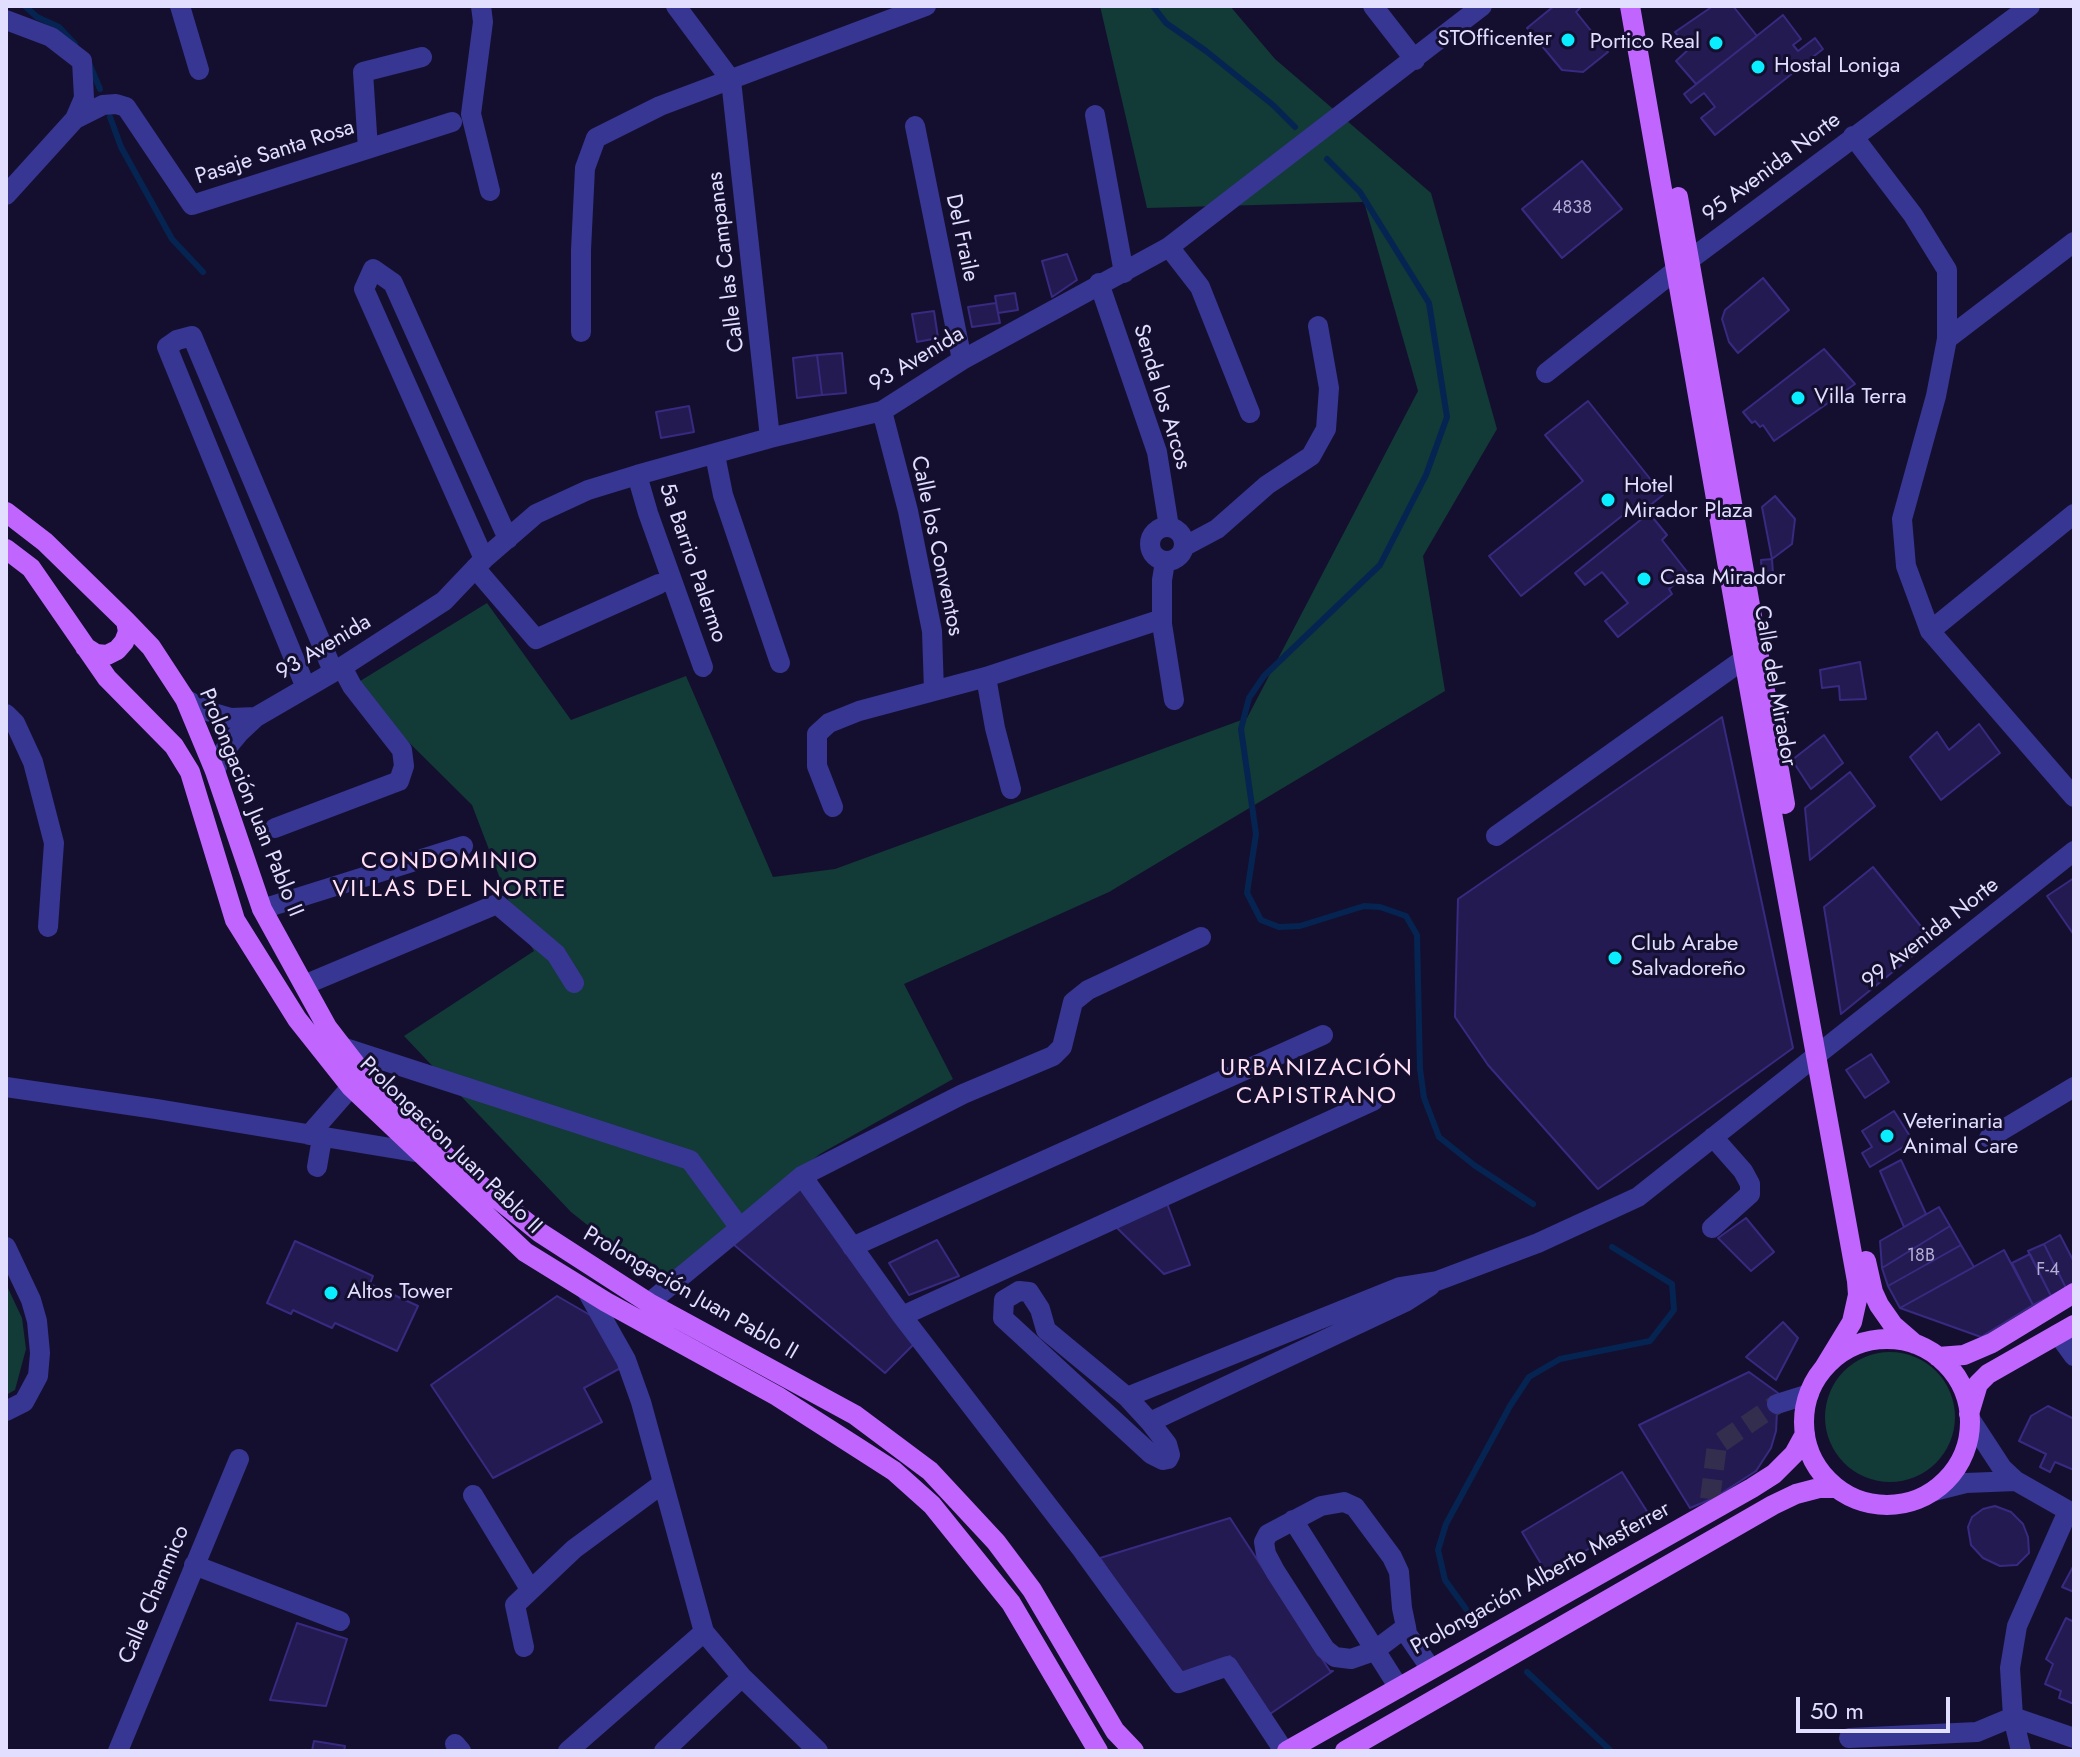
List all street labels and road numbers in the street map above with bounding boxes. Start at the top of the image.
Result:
street label: 95 Avenida Norte [1698,108,1846,228]
street label: Pasaje Santa Rosa [192,115,358,191]
street label: Calle las Campanas [703,170,751,354]
street label: Del Fraile [939,192,983,284]
street label: 93 Avenida [865,321,969,399]
street label: Senda los Arcos [1126,321,1196,473]
street label: Calle los Conventos [904,454,968,638]
street label: 5a Barrio Palermo [652,480,732,646]
street label: Calle del Mirador [1747,603,1801,769]
street label: 93 Avenida [272,609,376,687]
street label: Prolongación Juan Pablo II [192,685,308,921]
street label: 99 Avenida Norte [1857,872,2005,996]
street label: Prolongacion Juan Pablo II [353,1052,547,1240]
street label: Prolongación Juan Pablo II [578,1222,802,1366]
street label: Prolongación Alberto Masferrer [1407,1497,1675,1661]
street label: Calle Chanmico [114,1522,196,1668]

